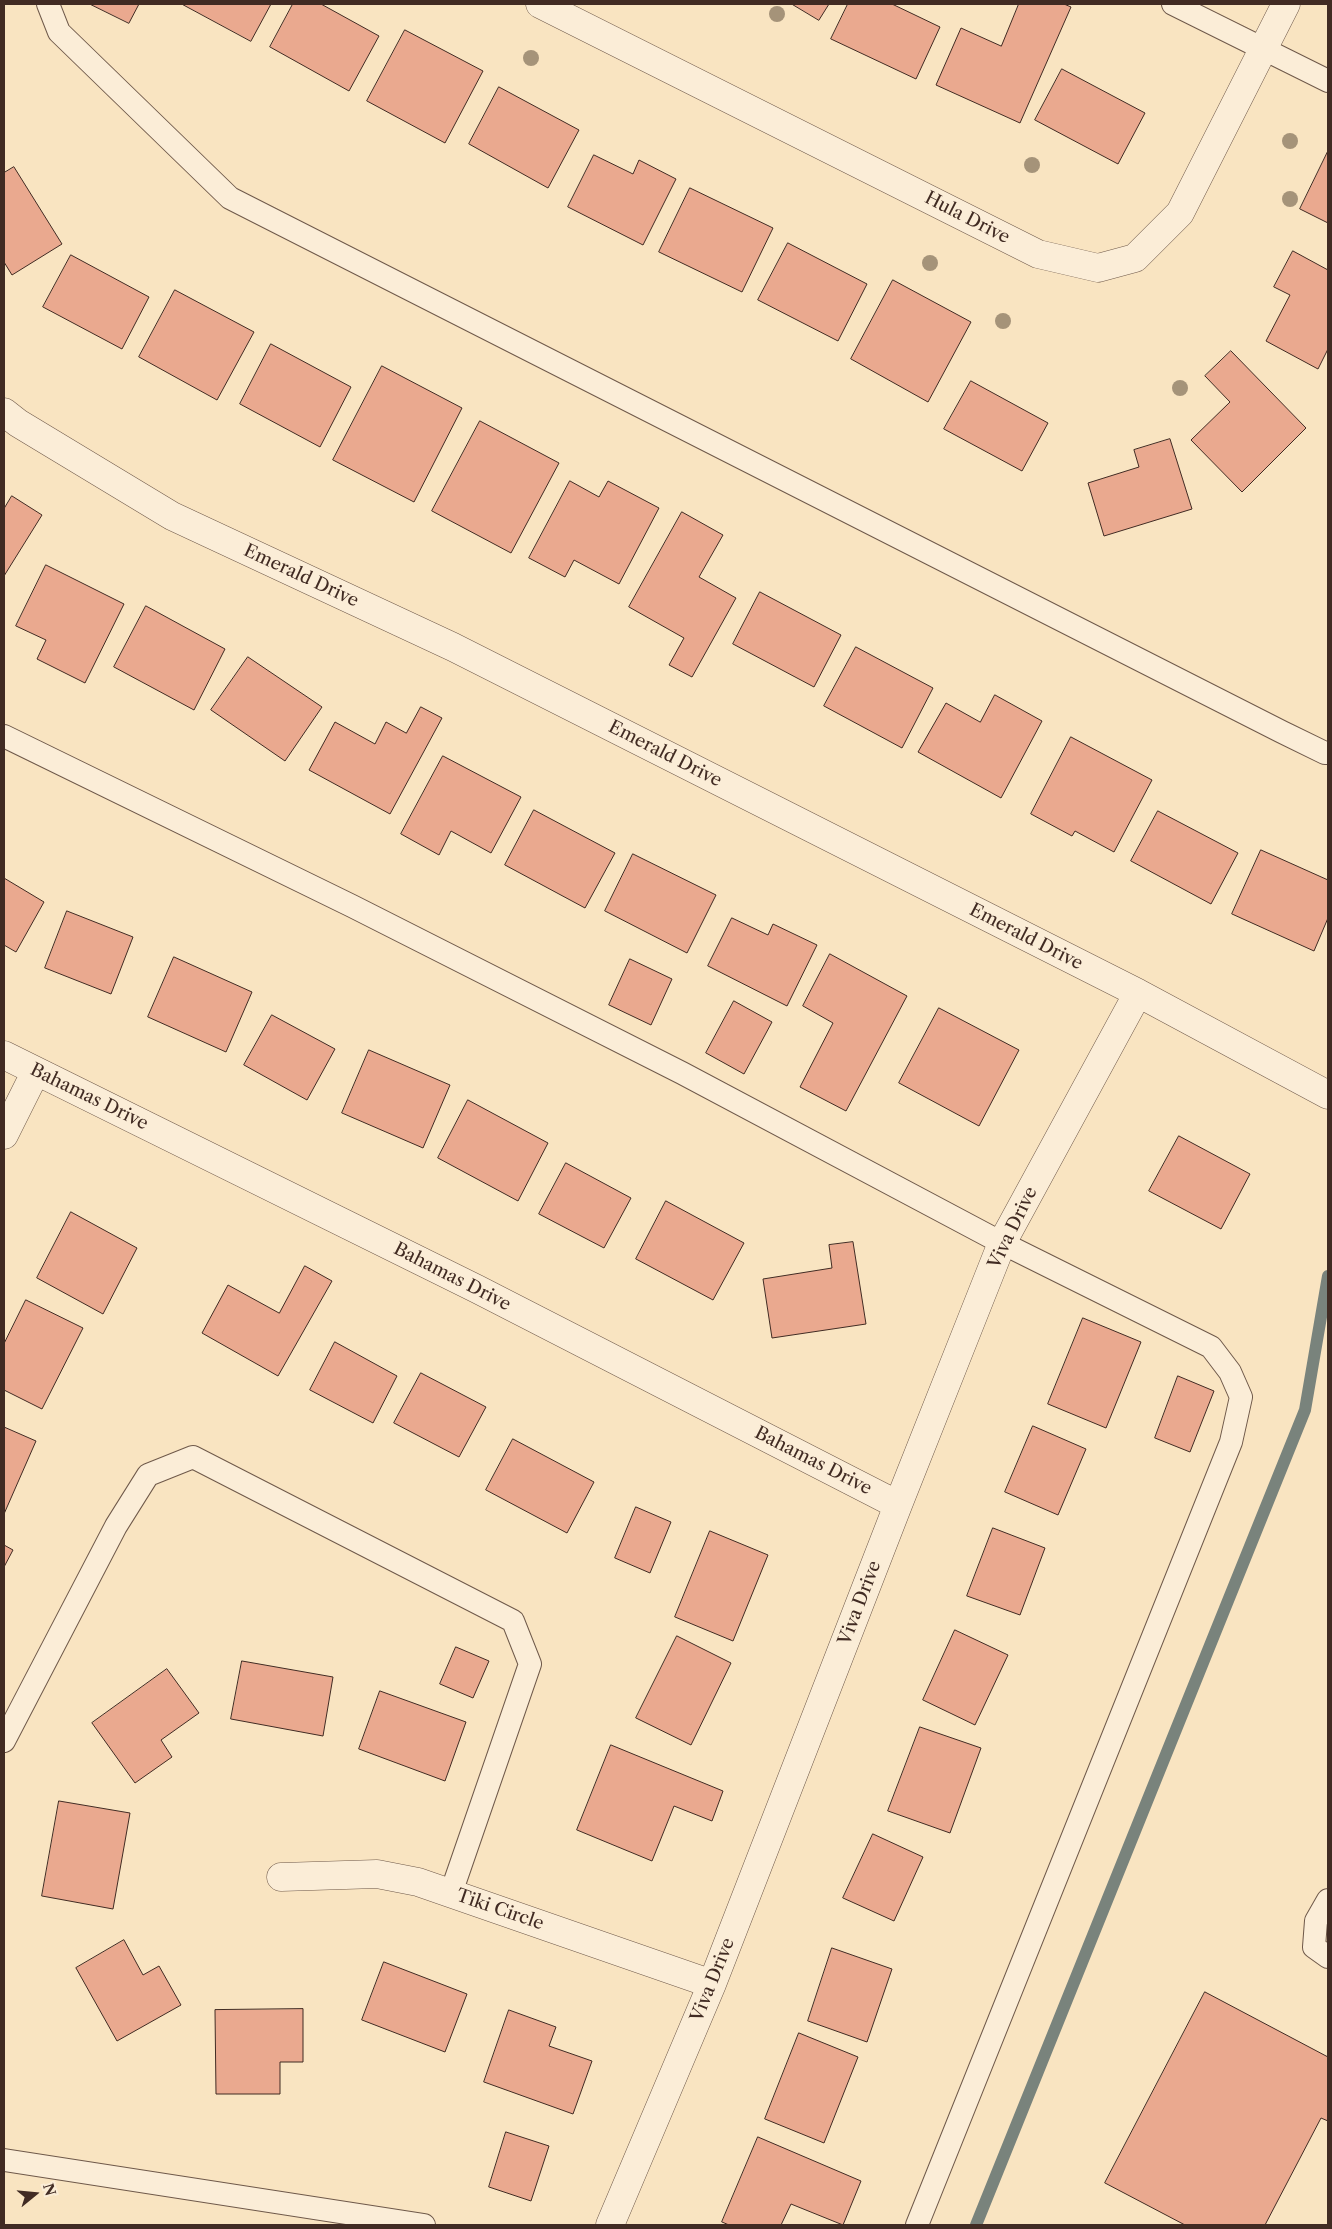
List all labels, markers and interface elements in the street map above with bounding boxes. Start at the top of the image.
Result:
street label: Hula Drive [921,187,1013,249]
street label: Emerald Drive [240,540,362,612]
street label: Emerald Drive [605,716,725,792]
street label: Emerald Drive [966,899,1086,975]
street label: Bahamas Drive [27,1059,151,1135]
street label: Viva Drive [984,1183,1042,1273]
street label: Bahamas Drive [390,1238,514,1316]
street label: Bahamas Drive [751,1422,875,1500]
street label: Viva Drive [834,1558,886,1648]
street label: Tiki Circle [453,1885,547,1935]
street label: Viva Drive [686,1935,740,2025]
north arrow [10,2169,60,2219]
text: N [39,2181,60,2198]

